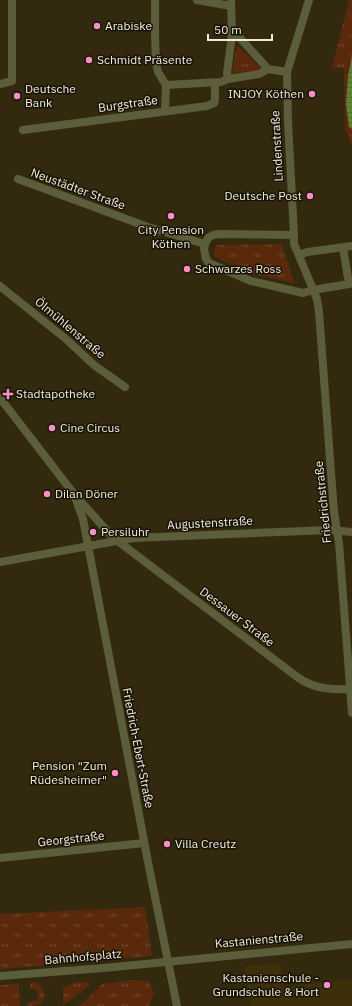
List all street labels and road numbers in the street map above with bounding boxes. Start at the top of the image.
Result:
street label: Burgstraße [97,92,159,115]
street label: Lindenstraße [267,110,286,182]
street label: Neustädter Straße [29,164,128,213]
street label: Ölmühlenstraße [32,294,109,362]
street label: Friedrichstraße [311,460,334,544]
street label: Augustenstraße [167,513,254,532]
street label: Dessauer Straße [197,584,278,650]
street label: Friedrich-Ebert-Straße [119,686,158,810]
street label: Georgstraße [37,827,106,849]
street label: Kastanienstraße [214,928,304,951]
street label: Bahnhofsplatz [44,946,123,967]

